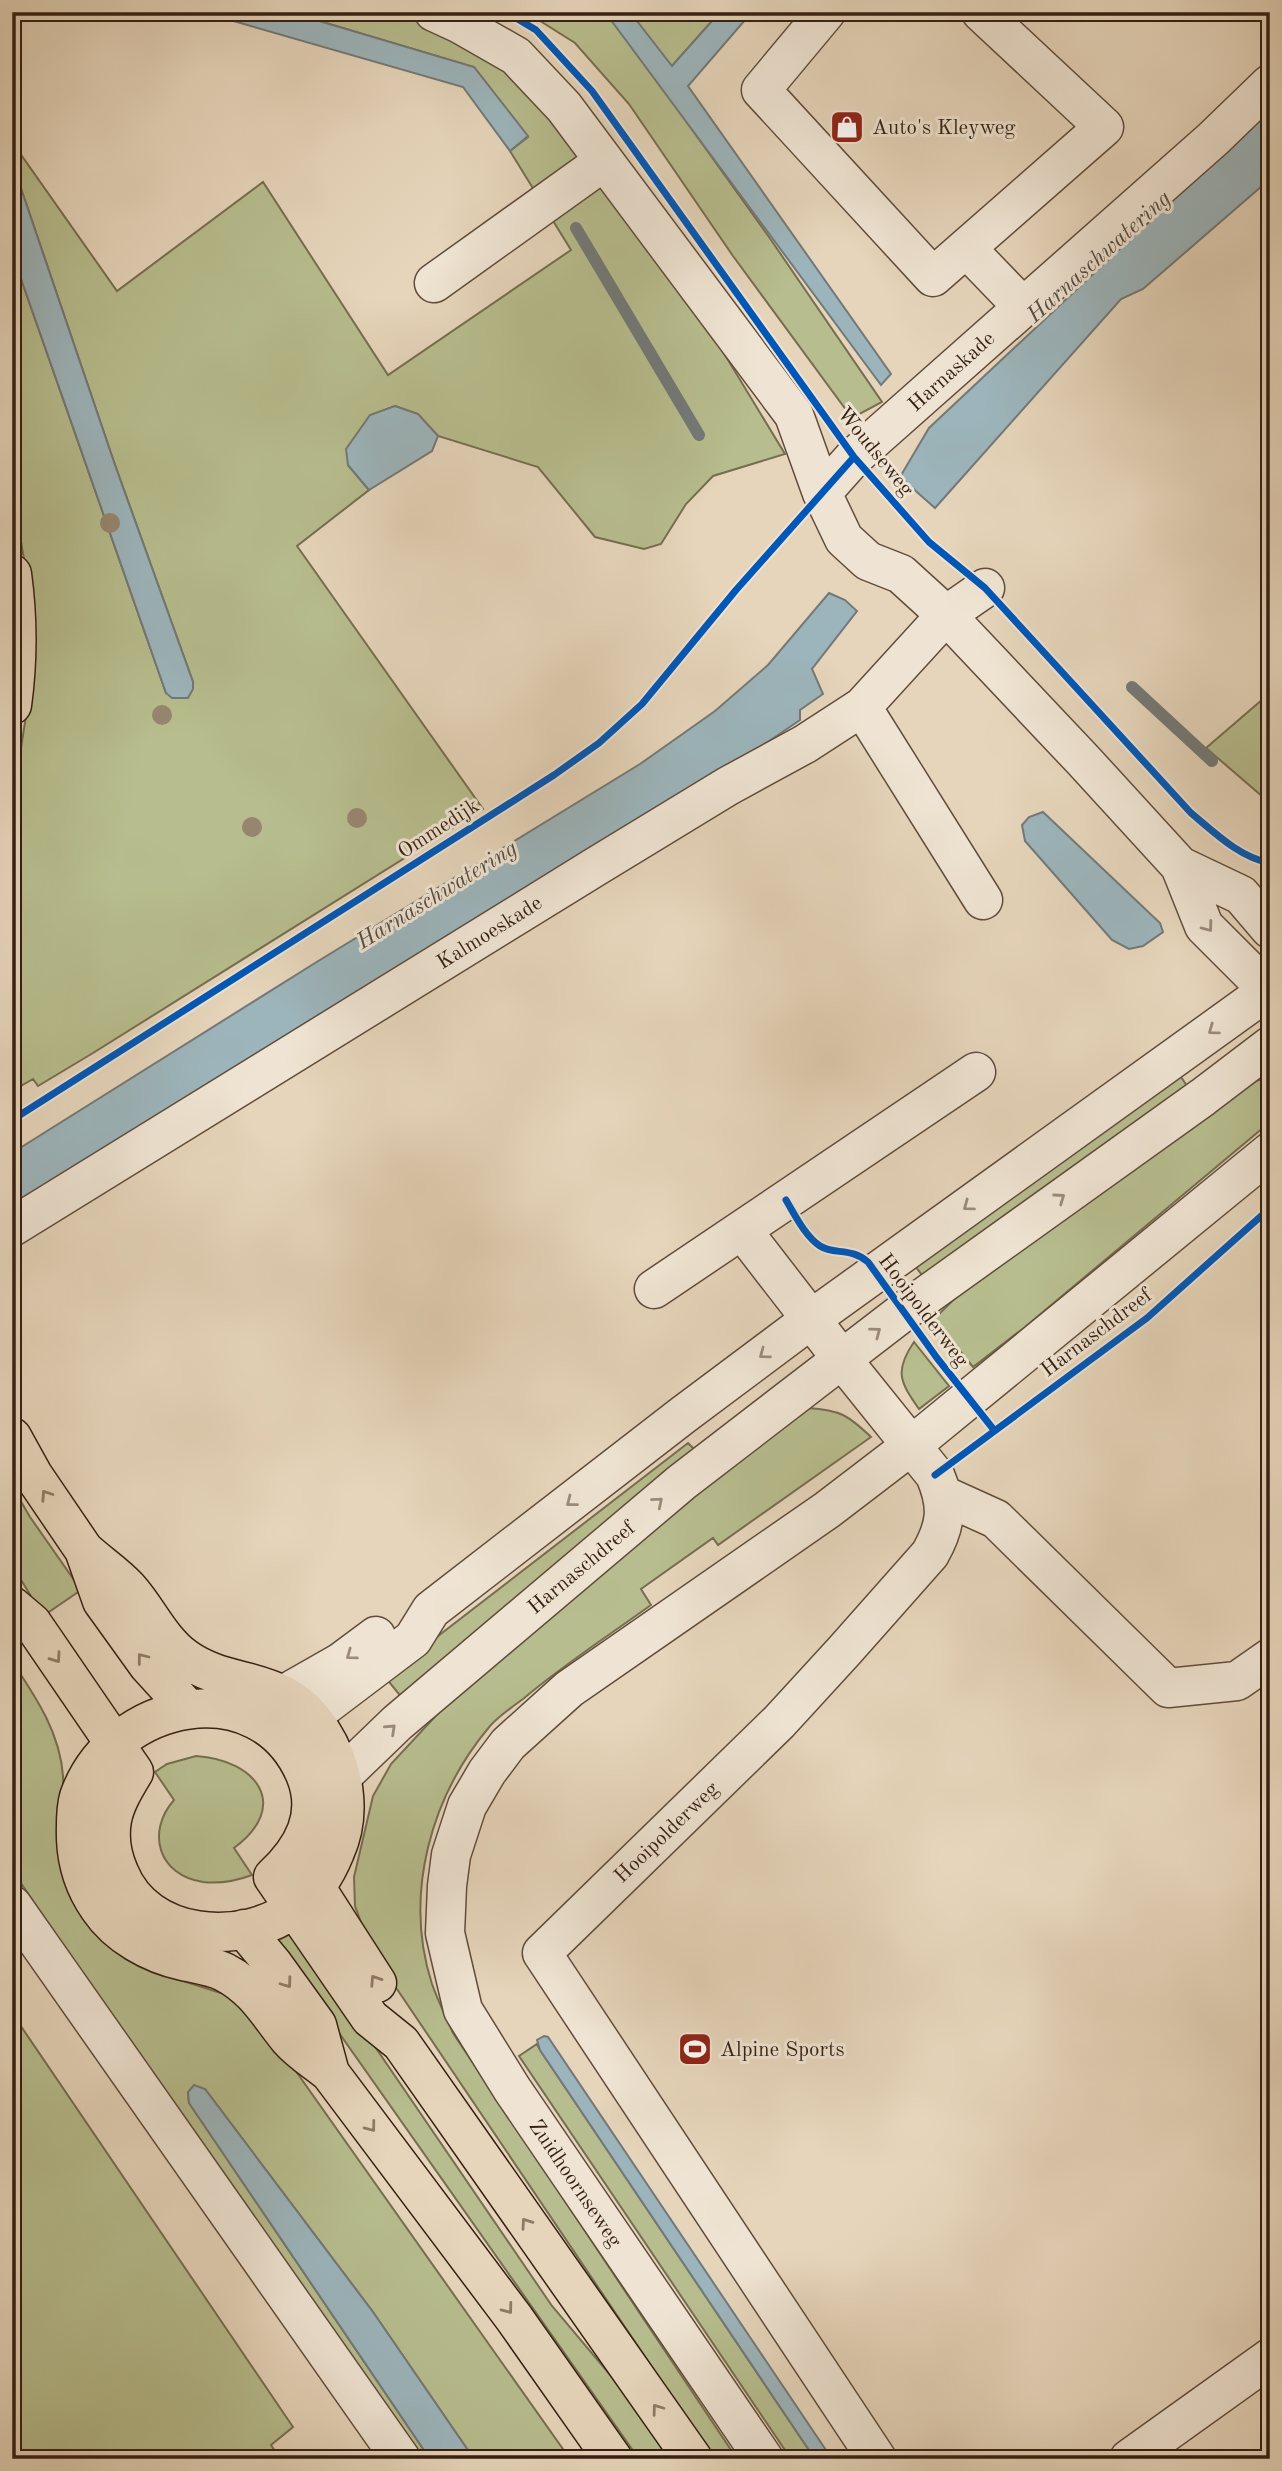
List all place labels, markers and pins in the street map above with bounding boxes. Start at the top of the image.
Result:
shop icon: Auto's Kleyweg [828,108,866,146]
place label: Auto's Kleyweg [872,118,1016,139]
sports icon: Alpine Sports [676,2030,714,2068]
place label: Alpine Sports [720,2040,845,2061]

